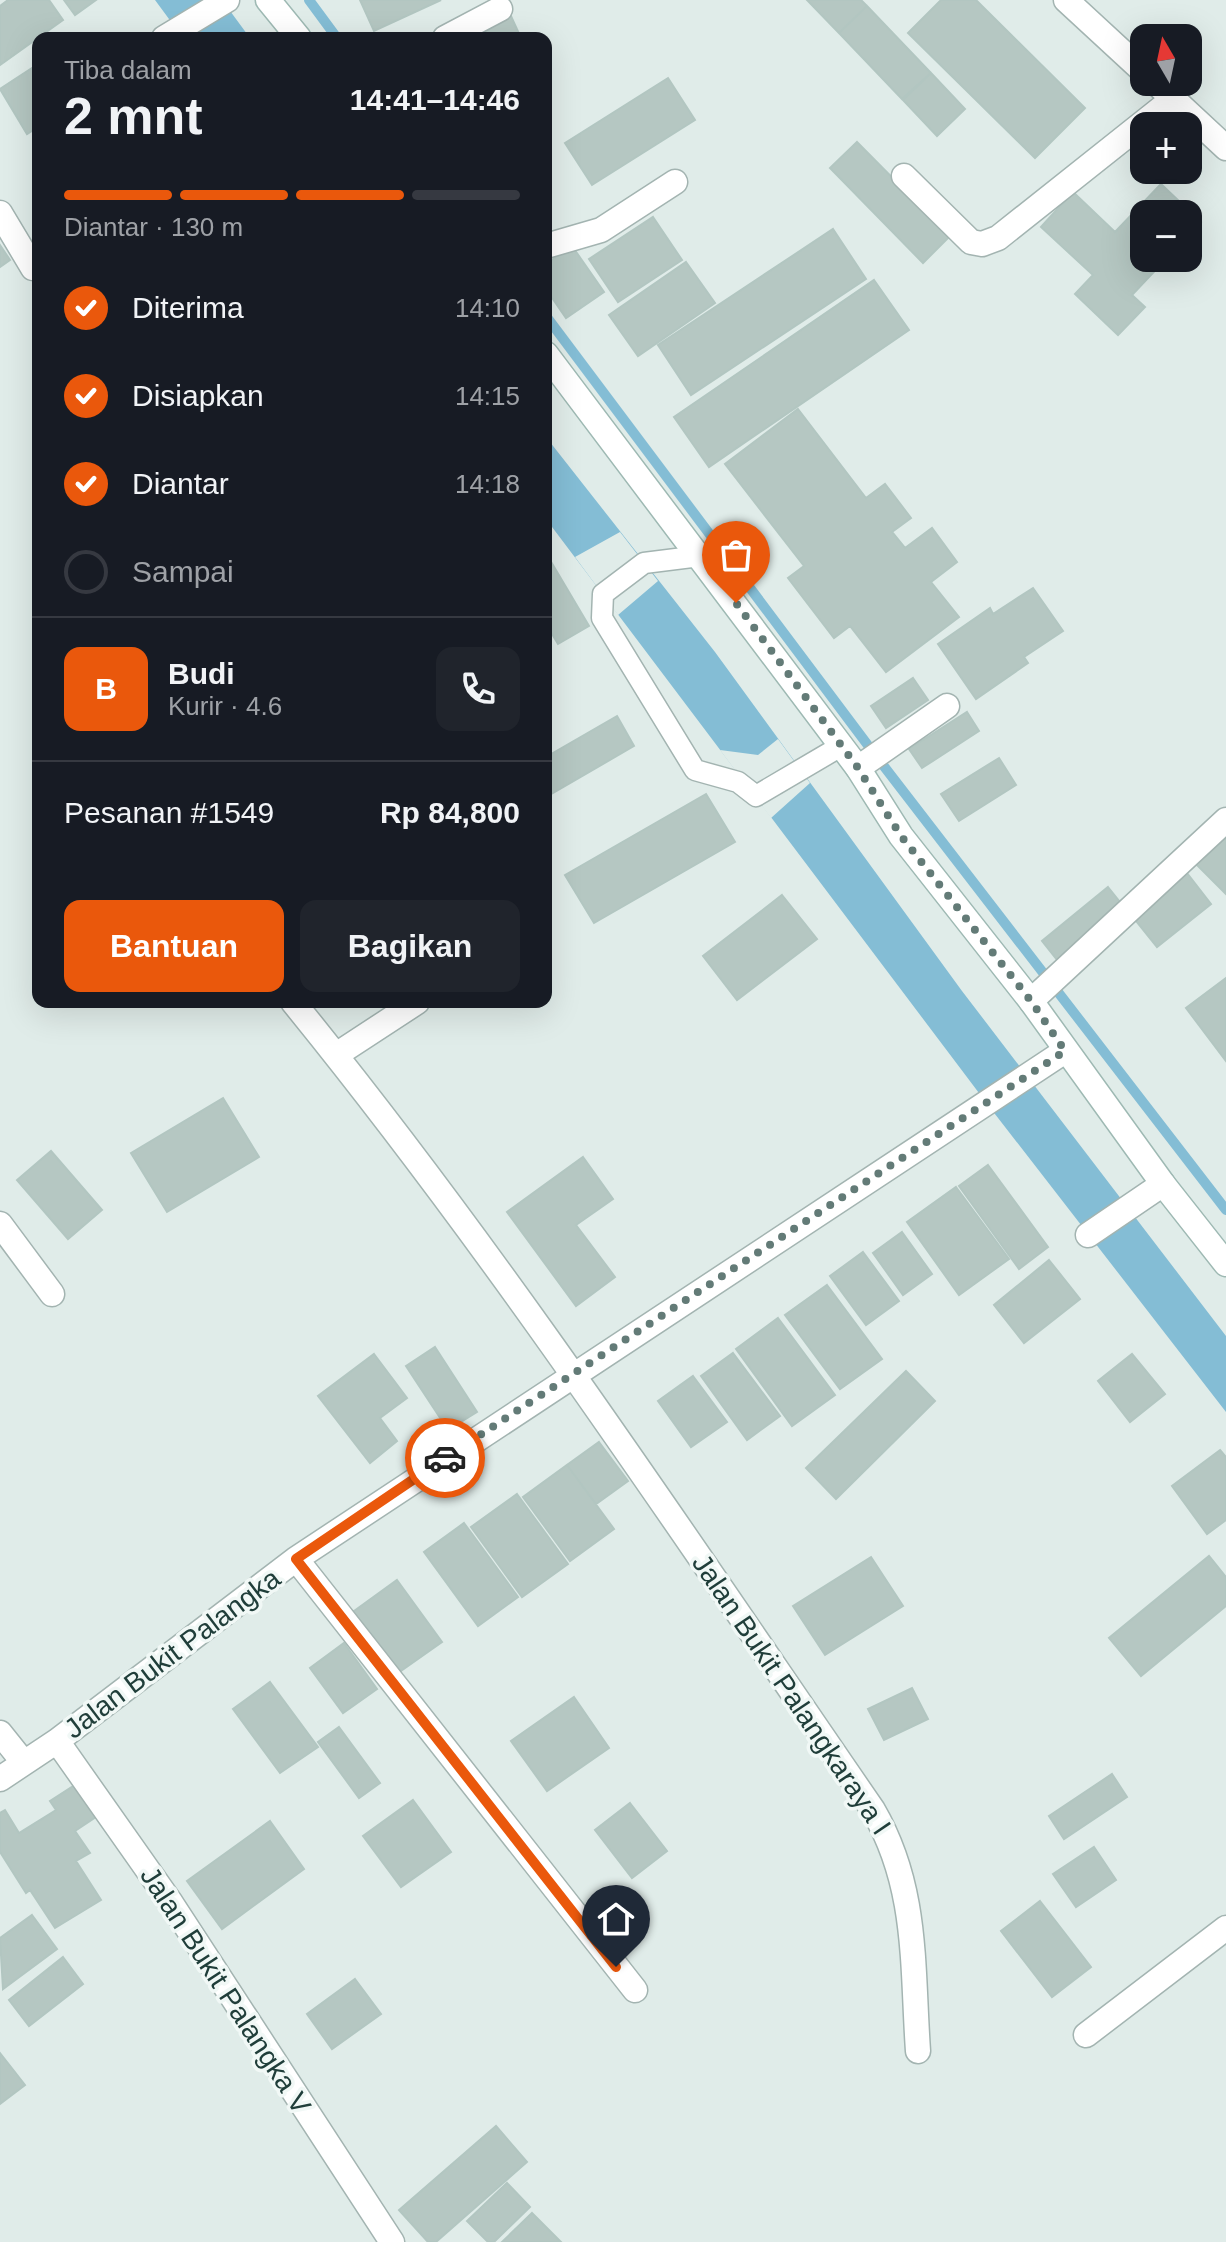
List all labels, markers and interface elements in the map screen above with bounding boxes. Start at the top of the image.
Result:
north arrow [1130,24,1202,96]
map controls [1130,24,1202,272]
text: Tiba dalam [64,55,192,85]
text: 14:41–14:46 [350,83,520,116]
text: 2 mnt [64,87,203,145]
button: + [1130,112,1202,184]
button: − [1130,200,1202,272]
text: Diantar · 130 m [64,212,243,242]
icon: check [64,286,108,330]
text: Diterima [132,291,244,324]
text: 14:10 [455,293,520,323]
icon: check [64,374,108,418]
text: Disiapkan [132,379,264,412]
text: 14:15 [455,381,520,411]
icon: check [64,462,108,506]
text: Diantar [132,467,229,500]
text: 14:18 [455,469,520,499]
pin [702,521,770,603]
icon: bag [714,533,758,577]
text: Sampai [132,555,234,588]
button: phone [436,647,520,731]
text: Budi [168,657,235,690]
text: B [95,672,117,705]
text: Kurir · 4.6 [168,691,282,721]
text: Pesanan #1549 [64,796,274,829]
text: Rp 84,800 [380,796,520,829]
button: Bantuan [64,900,284,992]
button: Bagikan [300,900,520,992]
courier [405,1418,485,1498]
icon: car [423,1436,467,1480]
street label: Jalan Bukit Palangkaraya I [686,1548,897,1840]
street label: Jalan Bukit Palangka [59,1562,286,1744]
street label: Jalan Bukit Palangka V [134,1861,317,2120]
pin [582,1885,650,1967]
icon: home [594,1897,638,1941]

